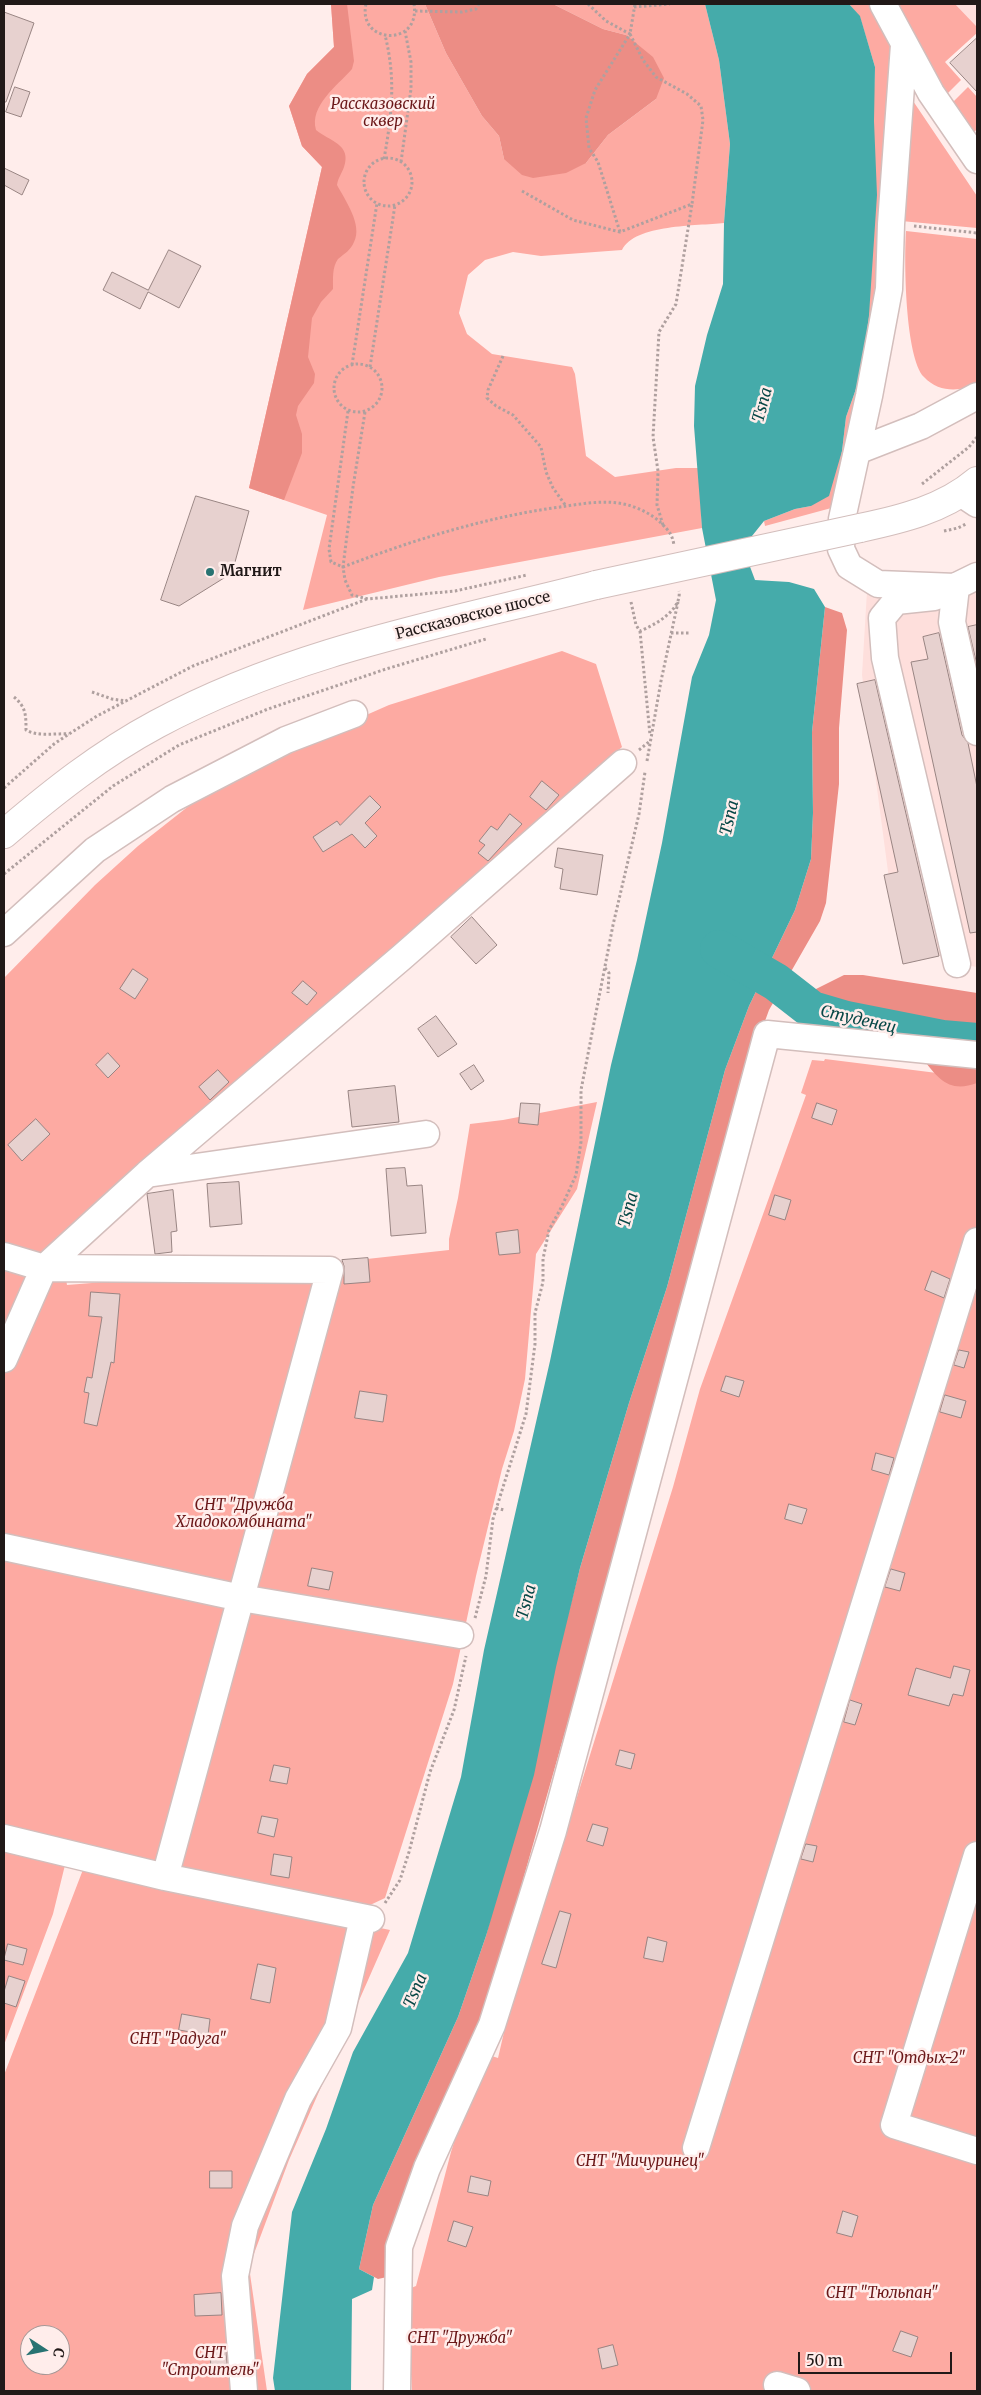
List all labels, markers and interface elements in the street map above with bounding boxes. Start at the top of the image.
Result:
park label: Рассказовский сквер [331,96,435,131]
water label: Tsna [749,385,777,425]
place label: Магнит [220,563,282,581]
marker: Магнит [204,566,216,578]
street label: Рассказовское шоссе [394,588,552,644]
water label: Tsna [717,799,743,837]
water label: Студенец [818,1002,898,1038]
water label: Tsna [615,1190,643,1230]
park label: СНТ "Дружба Хладокомбината" [176,1497,312,1532]
water label: Tsna [513,1582,541,1622]
water label: Tsna [400,1971,432,2011]
park label: СНТ "Радуга" [130,2031,226,2049]
park label: СНТ "Отдых-2" [853,2050,965,2068]
park label: СНТ "Мичуринец" [576,2153,704,2171]
park label: СНТ "Тюльпан" [826,2285,938,2303]
north arrow [20,2325,70,2375]
park label: СНТ "Дружба" [407,2330,513,2348]
scale bar [801,2342,955,2374]
park label: СНТ "Строитель" [161,2345,259,2380]
text: С [49,2346,68,2359]
text: 50 m [806,2351,843,2370]

